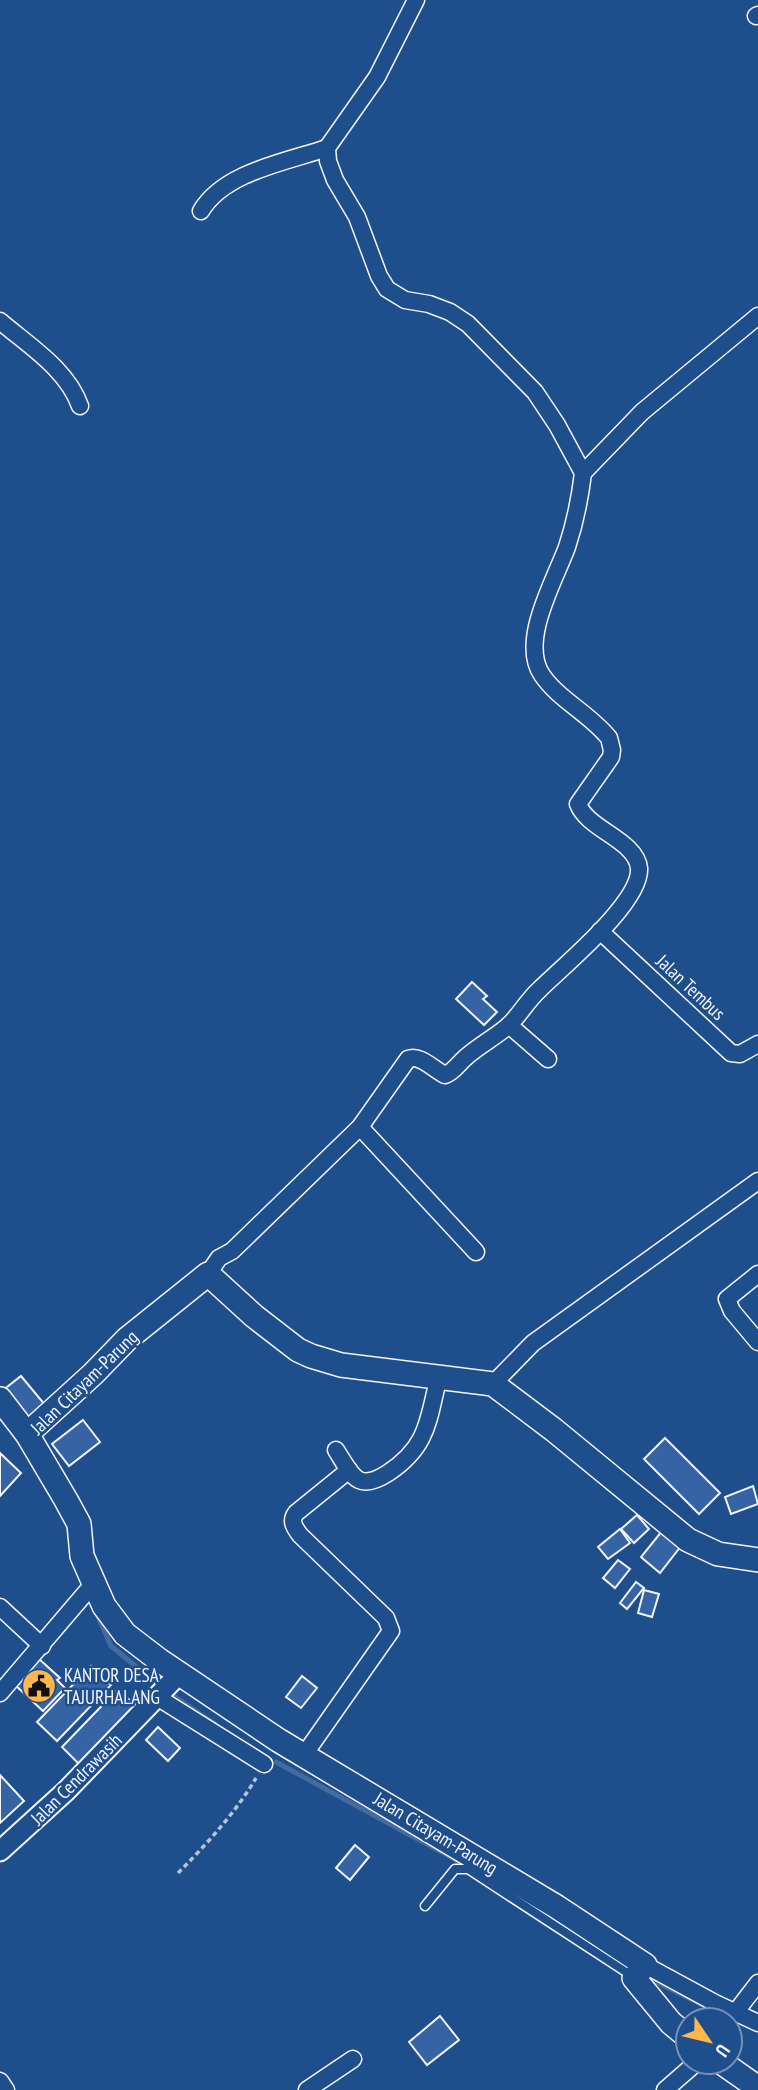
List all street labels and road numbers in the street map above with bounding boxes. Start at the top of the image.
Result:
street label: Jalan Tembus [651,948,731,1025]
street label: Jalan Citayam-Parung [24,1325,143,1440]
street label: Jalan Cendrawasih [24,1728,127,1831]
street label: Jalan Citayam-Parung [369,1786,502,1879]

